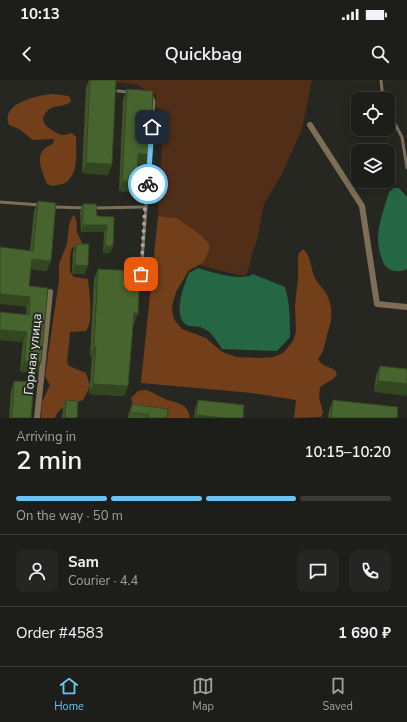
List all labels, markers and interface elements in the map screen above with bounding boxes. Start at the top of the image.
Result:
text: 10:13 [20,4,60,24]
text: Quickbag [165,42,242,66]
icon: back [16,43,38,65]
icon: search [369,43,391,65]
map controls [351,92,395,188]
button: locate [351,92,395,136]
pin [135,110,169,144]
icon: home [141,116,163,138]
button: layers [351,144,395,188]
courier [128,164,168,204]
icon: bike [137,173,159,195]
pin [124,257,158,291]
icon: bag [130,263,152,285]
street label: Горная улица [20,312,46,396]
text: Arriving in [16,428,76,446]
text: 10:15–10:20 [304,442,391,462]
text: 2 min [16,443,82,478]
text: On the way · 50 m [16,507,123,525]
button: person [16,550,58,592]
button: chat [297,550,339,592]
button: phone [349,550,391,592]
text: Sam [68,552,99,572]
text: Courier · 4.4 [68,572,138,590]
text: Order #4583 [16,623,104,643]
text: 1 690 ₽ [338,623,391,643]
tab: Home [54,675,84,714]
tab: Map [192,675,214,714]
tab: Saved [322,675,353,714]

